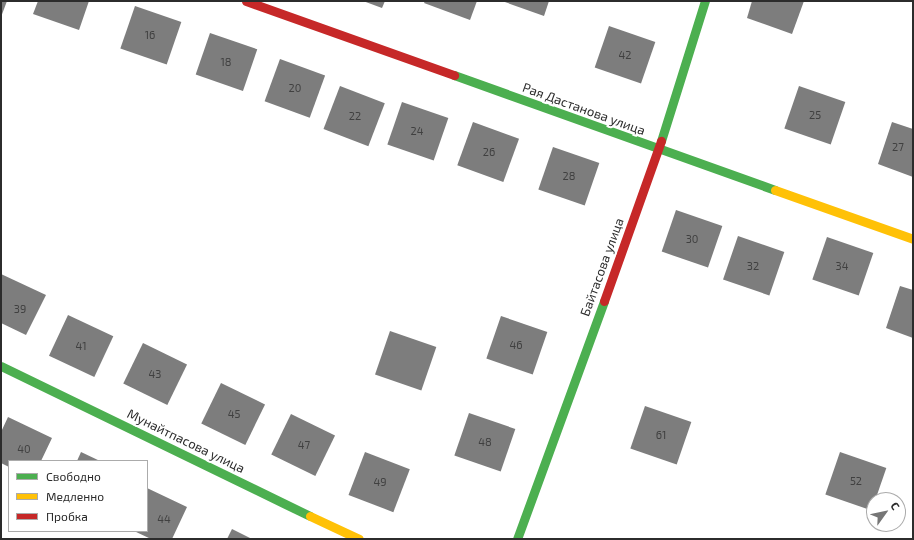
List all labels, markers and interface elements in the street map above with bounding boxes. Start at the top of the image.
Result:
house number: 16 [145,28,155,42]
house number: 42 [619,48,631,62]
house number: 18 [220,55,232,69]
street label: Рая Дастанова улица [520,80,648,138]
house number: 20 [289,81,301,95]
house number: 25 [809,108,821,122]
house number: 22 [349,109,361,123]
house number: 24 [411,124,423,138]
house number: 27 [892,140,904,154]
house number: 26 [483,145,495,159]
house number: 28 [563,169,575,183]
street label: Байтасова улица [577,216,627,318]
house number: 30 [686,232,698,246]
house number: 32 [747,259,759,273]
house number: 34 [836,259,848,273]
house number: 39 [14,302,26,316]
house number: 46 [509,338,523,352]
house number: 41 [75,339,87,353]
house number: 43 [149,367,161,381]
street label: Мунайтпасова улица [125,406,247,476]
house number: 45 [228,407,240,421]
house number: 61 [656,428,666,442]
house number: 48 [478,435,492,449]
house number: 47 [298,438,310,452]
house number: 40 [17,442,31,456]
legend [8,460,148,532]
text: Свободно [46,469,101,483]
house number: 52 [850,474,862,488]
house number: 49 [373,475,387,489]
text: Медленно [46,489,104,503]
north arrow [866,492,906,532]
text: С [888,499,903,512]
text: Пробка [46,509,88,523]
house number: 44 [157,512,171,526]

